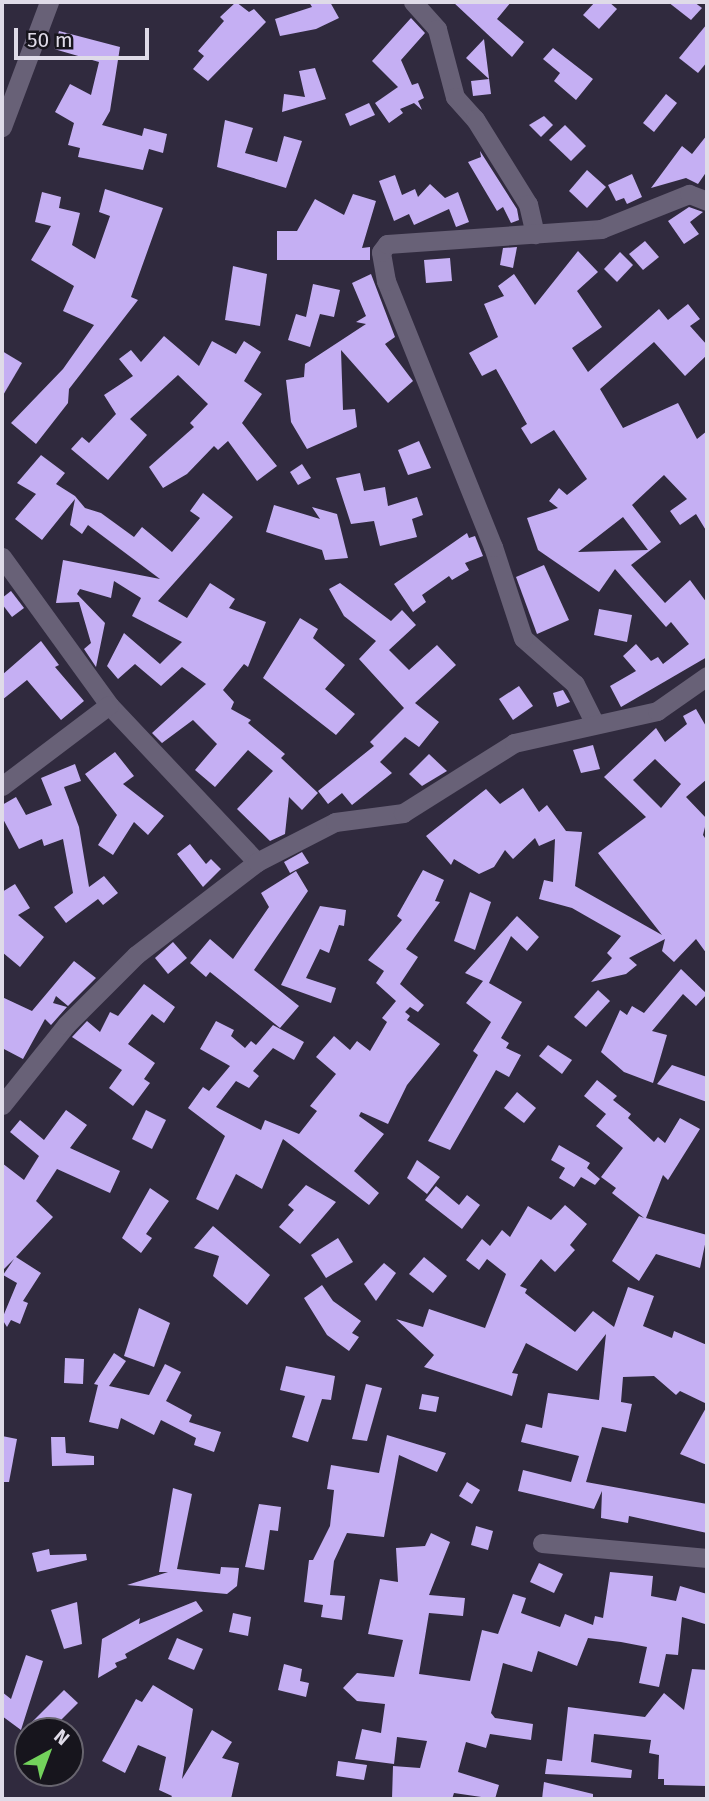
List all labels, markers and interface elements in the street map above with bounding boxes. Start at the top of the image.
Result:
scale bar [18,14,152,58]
text: 50 m [27,27,73,53]
north arrow [14,1717,84,1787]
text: N [49,1724,74,1750]

